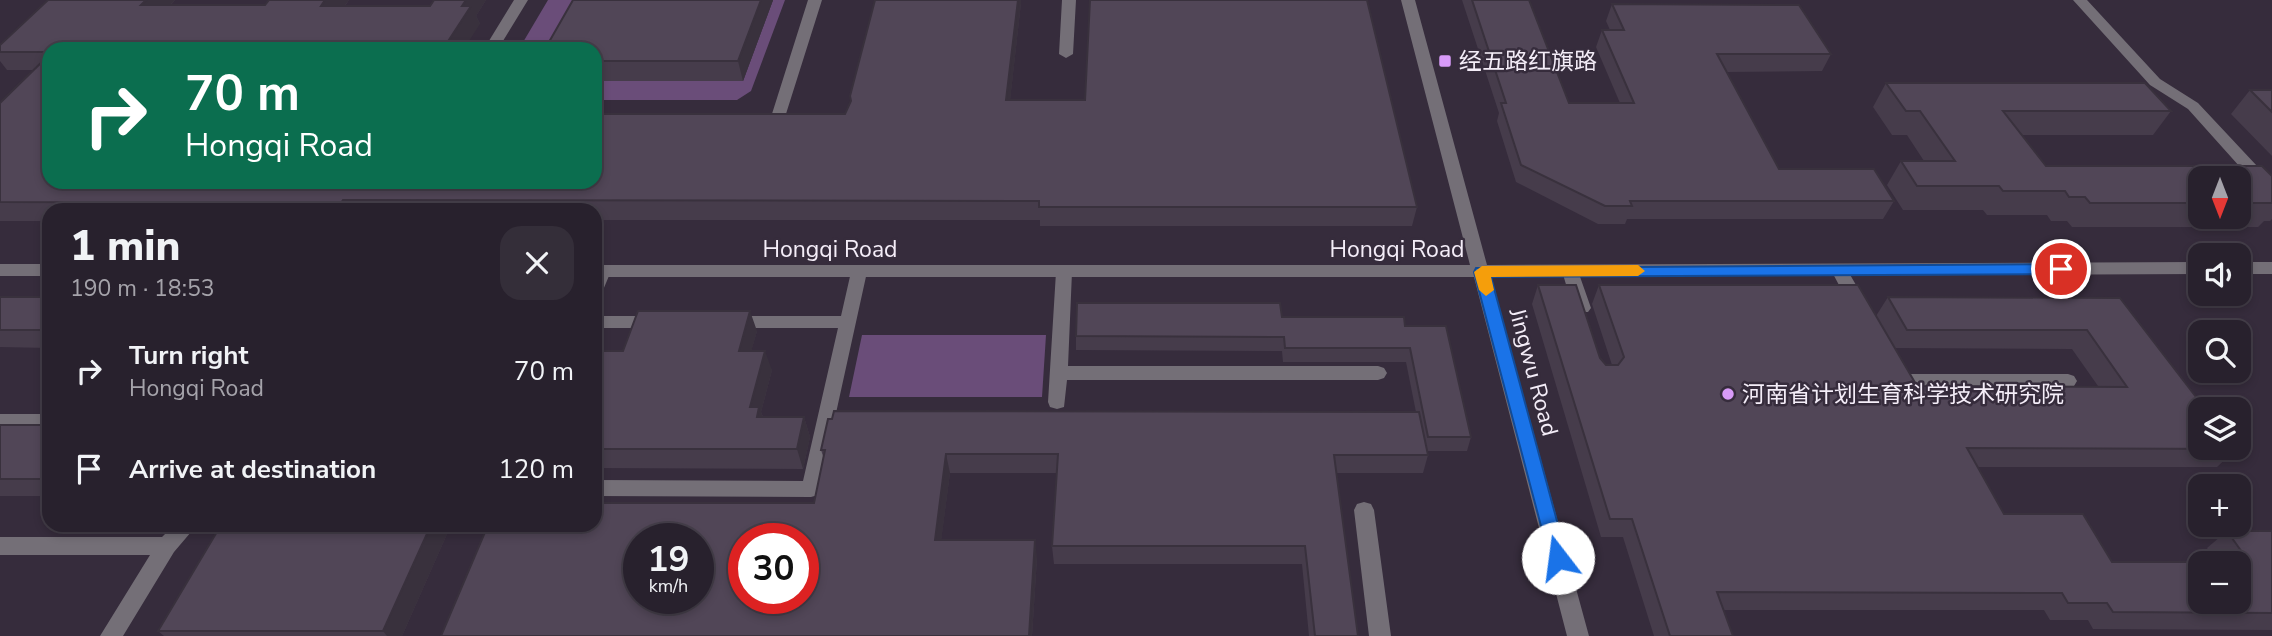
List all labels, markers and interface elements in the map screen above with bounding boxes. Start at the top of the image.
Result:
place label: 经五路红旗路 [1459,46,1597,77]
marker: 经五路红旗路 [1437,53,1453,69]
text: 70 m [185,60,300,127]
icon: right [70,70,161,161]
text: Hongqi Road [185,124,373,167]
north arrow [2188,166,2250,229]
map controls [2188,166,2251,614]
text: 1 min [70,218,180,275]
button: close [500,226,574,300]
street label: Hongqi Road [762,234,898,265]
street label: Hongqi Road [1329,234,1465,265]
pin [2031,239,2091,299]
button: sound [2188,243,2251,306]
icon: arrive [2042,250,2080,288]
text: 190 m · 18:53 [70,273,215,304]
street label: Jingwu Road [1501,304,1565,439]
button: search [2188,320,2251,383]
text: Turn right [129,338,248,373]
icon: right [70,352,108,390]
text: 70 m [514,354,574,389]
text: Hongqi Road [129,373,264,404]
place label: 河南省计划生育科学技术研究院 [1742,379,2064,410]
marker: 河南省计划生育科学技术研究院 [1720,386,1736,402]
button: layers [2188,397,2251,460]
icon: arrive [70,450,108,488]
text: Arrive at destination [129,452,376,487]
text: 120 m [498,452,574,487]
button: + [2188,474,2251,537]
position arrow [1521,521,1595,595]
speed limit sign: 30 [728,523,819,614]
text: 19 [647,536,690,583]
button: − [2188,551,2251,614]
text: km/h [649,574,688,598]

